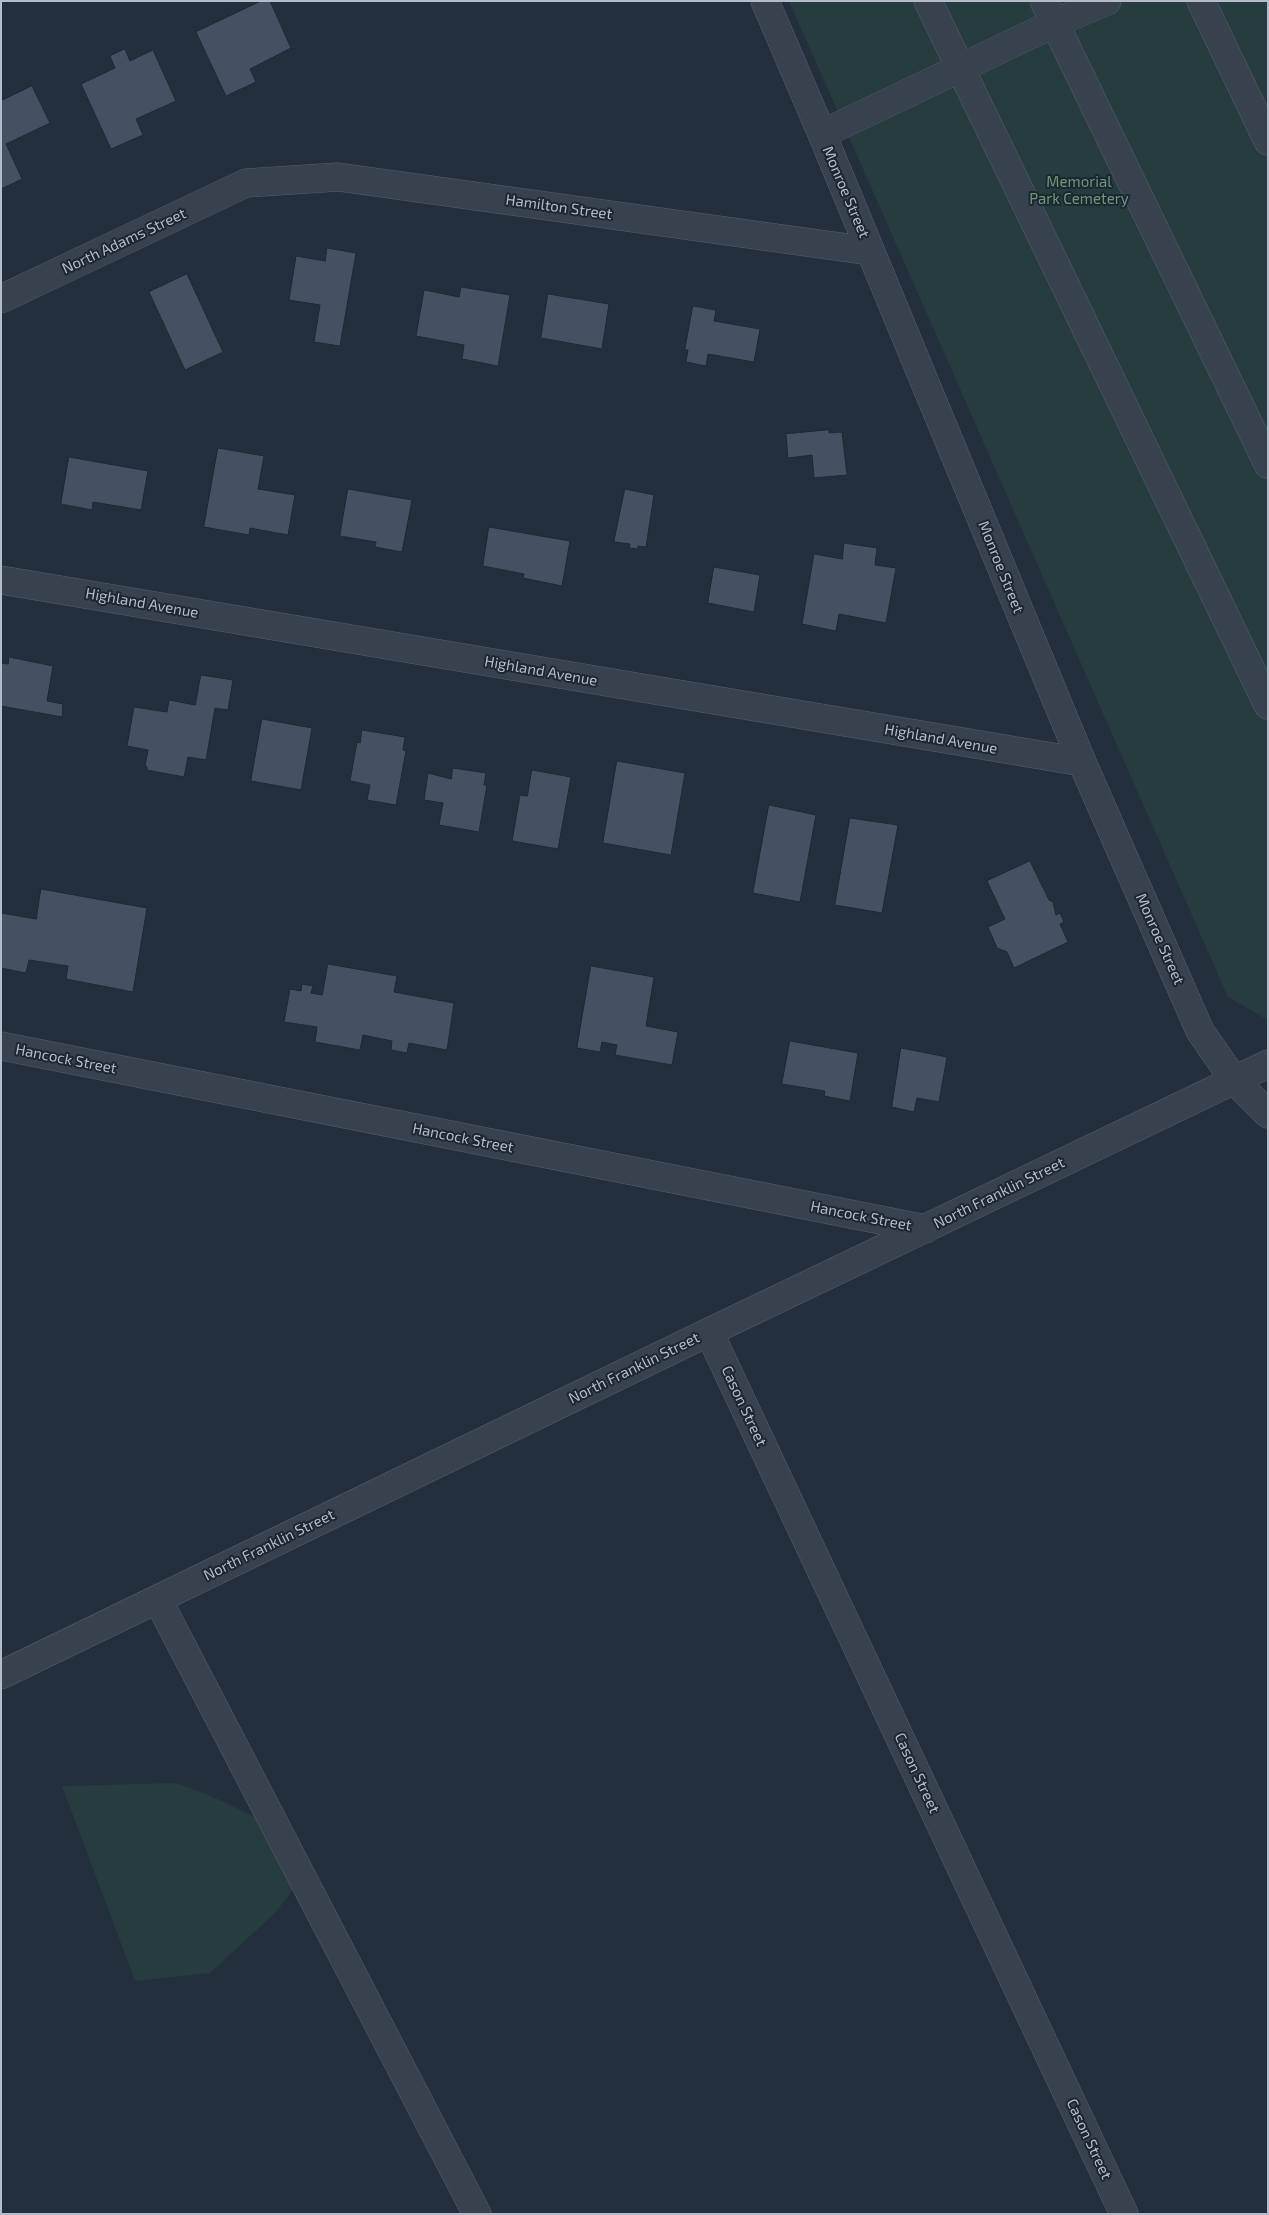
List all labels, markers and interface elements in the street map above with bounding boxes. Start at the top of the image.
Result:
street label: Monroe Street [819,143,873,241]
park label: Memorial Park Cemetery [1029,173,1129,208]
street label: Hamilton Street [505,191,613,223]
street label: North Adams Street [59,204,189,278]
street label: Monroe Street [974,518,1028,616]
street label: Highland Avenue [84,584,200,622]
street label: Highland Avenue [483,652,599,690]
street label: Highland Avenue [883,720,999,758]
street label: Monroe Street [1132,891,1188,987]
street label: Hancock Street [14,1040,118,1078]
street label: Hancock Street [411,1119,515,1157]
street label: North Franklin Street [931,1154,1067,1232]
street label: Hancock Street [809,1197,913,1235]
street label: North Franklin Street [566,1329,702,1407]
street label: Cason Street [718,1363,770,1449]
street label: North Franklin Street [201,1506,337,1584]
street label: Cason Street [891,1730,943,1816]
street label: Cason Street [1063,2096,1115,2182]

